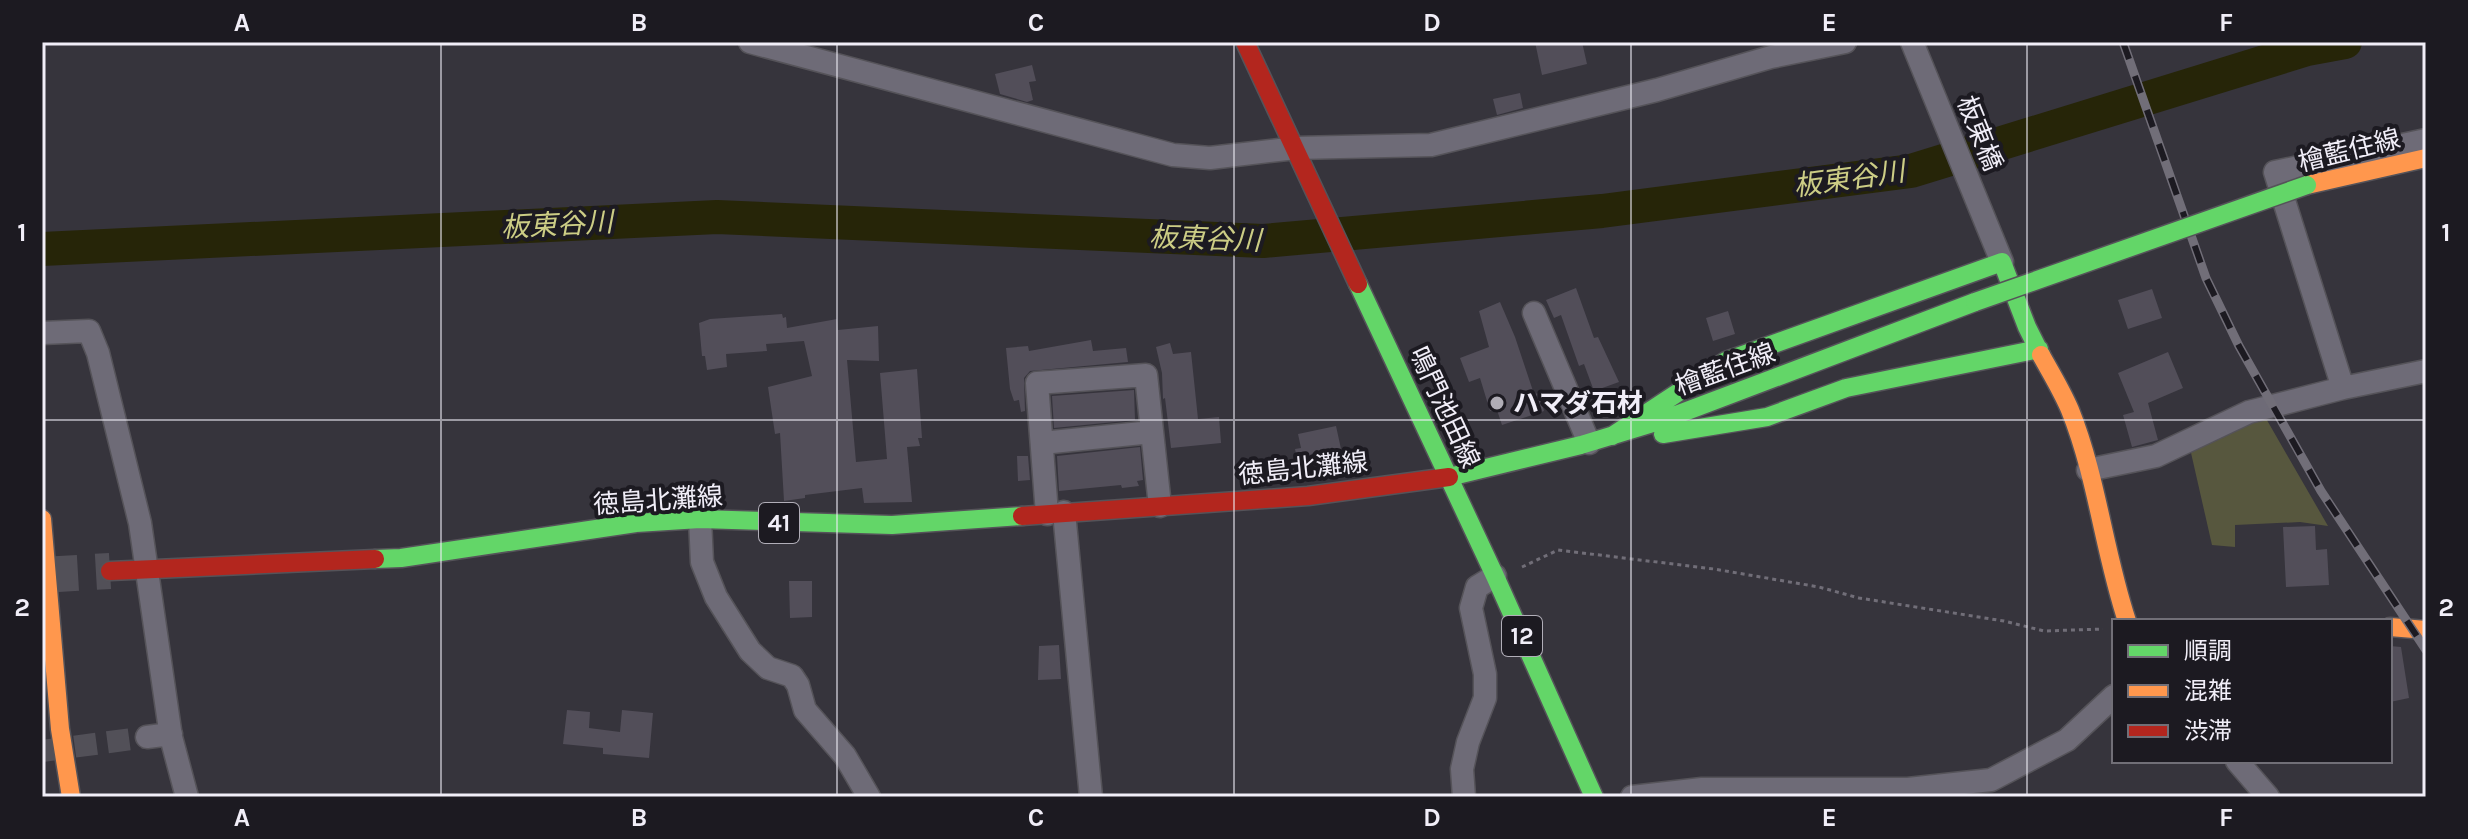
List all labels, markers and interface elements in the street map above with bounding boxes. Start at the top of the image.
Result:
text: A [234,7,250,38]
text: B [631,7,647,38]
text: C [1028,7,1044,38]
text: D [1423,7,1441,38]
text: E [1821,7,1837,38]
text: F [2219,7,2233,38]
street label: 板東橋 [1951,91,2009,175]
street label: 檜藍住線 [2295,123,2403,178]
water label: 板東谷川 [1791,154,1910,203]
water label: 板東谷川 [500,205,617,244]
text: 1 [17,217,27,248]
text: 1 [2441,217,2451,248]
water label: 板東谷川 [1148,220,1265,257]
street label: 檜藍住線 [1671,337,1779,402]
street label: 鳴門池田線 [1403,342,1486,473]
place label: ハマダ石材 [1513,388,1643,419]
marker: ハマダ石材 [1488,394,1506,412]
street label: 徳島北灘線 [1237,446,1369,491]
street label: 徳島北灘線 [592,481,724,520]
road number: 41 [759,503,799,543]
text: 2 [14,592,30,623]
text: 2 [2438,592,2454,623]
road number: 12 [1502,616,1542,656]
legend [2112,619,2392,763]
text: 順調 [2184,637,2232,665]
text: 混雑 [2184,677,2232,705]
text: 渋滞 [2184,717,2232,745]
text: A [234,802,250,833]
text: B [631,802,647,833]
text: C [1028,802,1044,833]
text: D [1423,802,1441,833]
text: E [1821,802,1837,833]
text: F [2219,802,2233,833]

